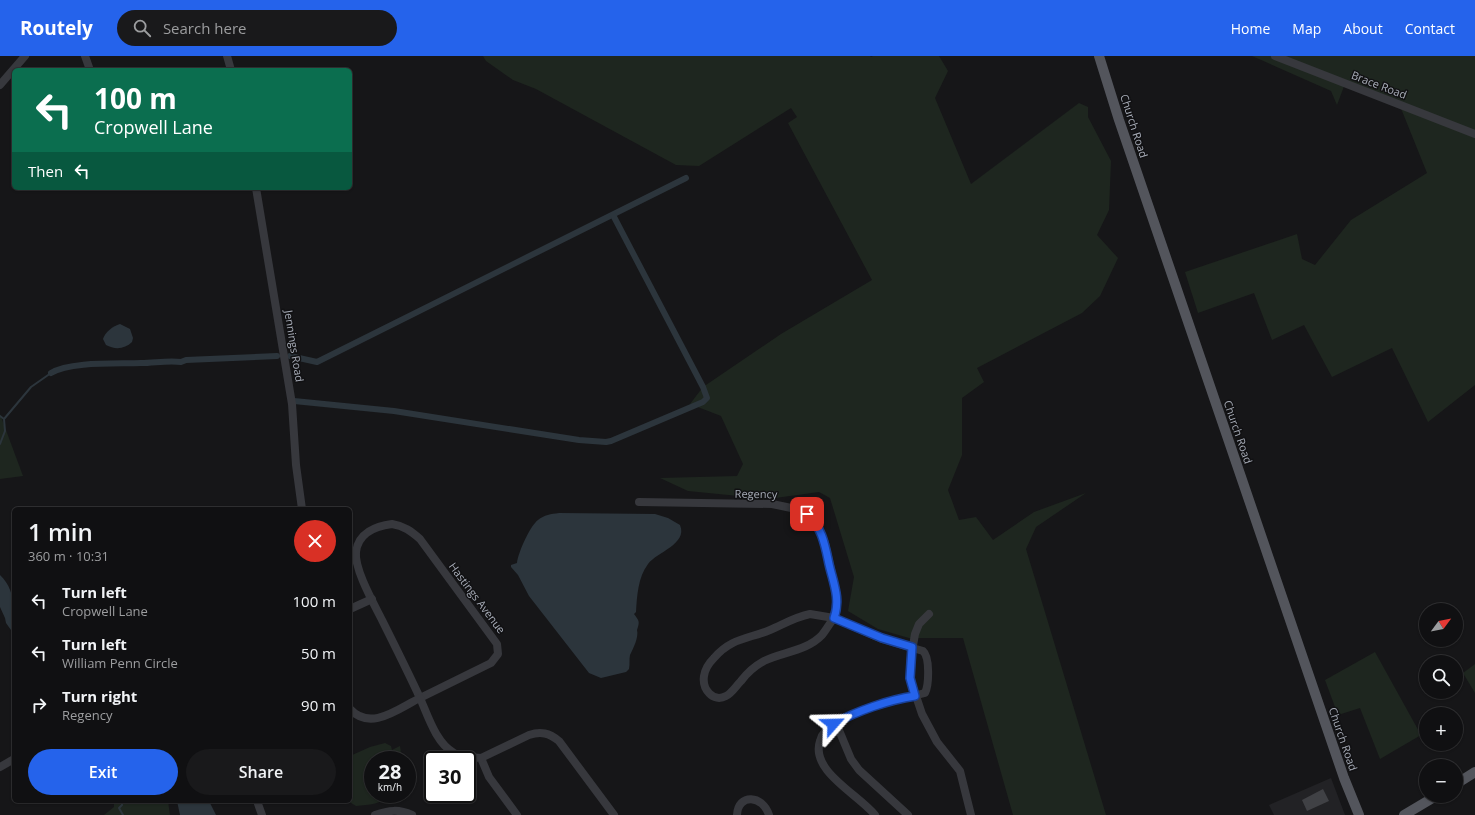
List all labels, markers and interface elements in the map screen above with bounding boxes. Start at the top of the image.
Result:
search box [117,10,397,46]
text: Routely [20,15,93,41]
icon: search [131,17,153,39]
text: Search here [163,18,246,38]
text: Home [1231,19,1270,38]
text: Map [1292,19,1321,38]
text: About [1343,19,1383,38]
text: Contact [1405,19,1455,38]
street label: Brace Road [1349,67,1409,102]
text: 100 m [94,79,177,117]
icon: left [28,84,80,136]
street label: Church Road [1117,92,1152,160]
text: Cropwell Lane [94,115,213,139]
icon: left [71,160,93,182]
text: Then [28,161,63,181]
street label: Jennings Road [281,308,308,383]
street label: Church Road [1221,398,1256,466]
street label: Regency [735,486,778,501]
pin [790,497,824,531]
icon: arrive [796,503,818,525]
text: 1 min [28,515,93,548]
button: close [294,520,336,562]
text: 360 m · 10:31 [28,547,109,565]
street label: Hastings Avenue [446,559,509,636]
text: Turn left [62,582,127,602]
icon: left [28,590,50,612]
text: 100 m [292,591,336,611]
text: Cropwell Lane [62,602,148,620]
north arrow [1419,603,1463,647]
map controls [1419,603,1463,803]
text: Turn left [62,634,127,654]
icon: left [28,642,50,664]
text: 50 m [301,643,336,663]
text: William Penn Circle [62,654,178,672]
button: search [1419,655,1463,699]
text: Turn right [62,686,137,706]
icon: right [28,694,50,716]
text: 90 m [301,695,336,715]
position arrow [812,703,854,745]
street label: Church Road [1326,705,1361,773]
text: Regency [62,706,112,724]
button: + [1419,707,1463,751]
button: Exit [28,749,178,795]
button: Share [186,749,336,795]
speed limit sign: 30 [424,751,476,803]
text: 28 [379,758,401,785]
button: − [1419,759,1463,803]
text: km/h [378,780,402,794]

